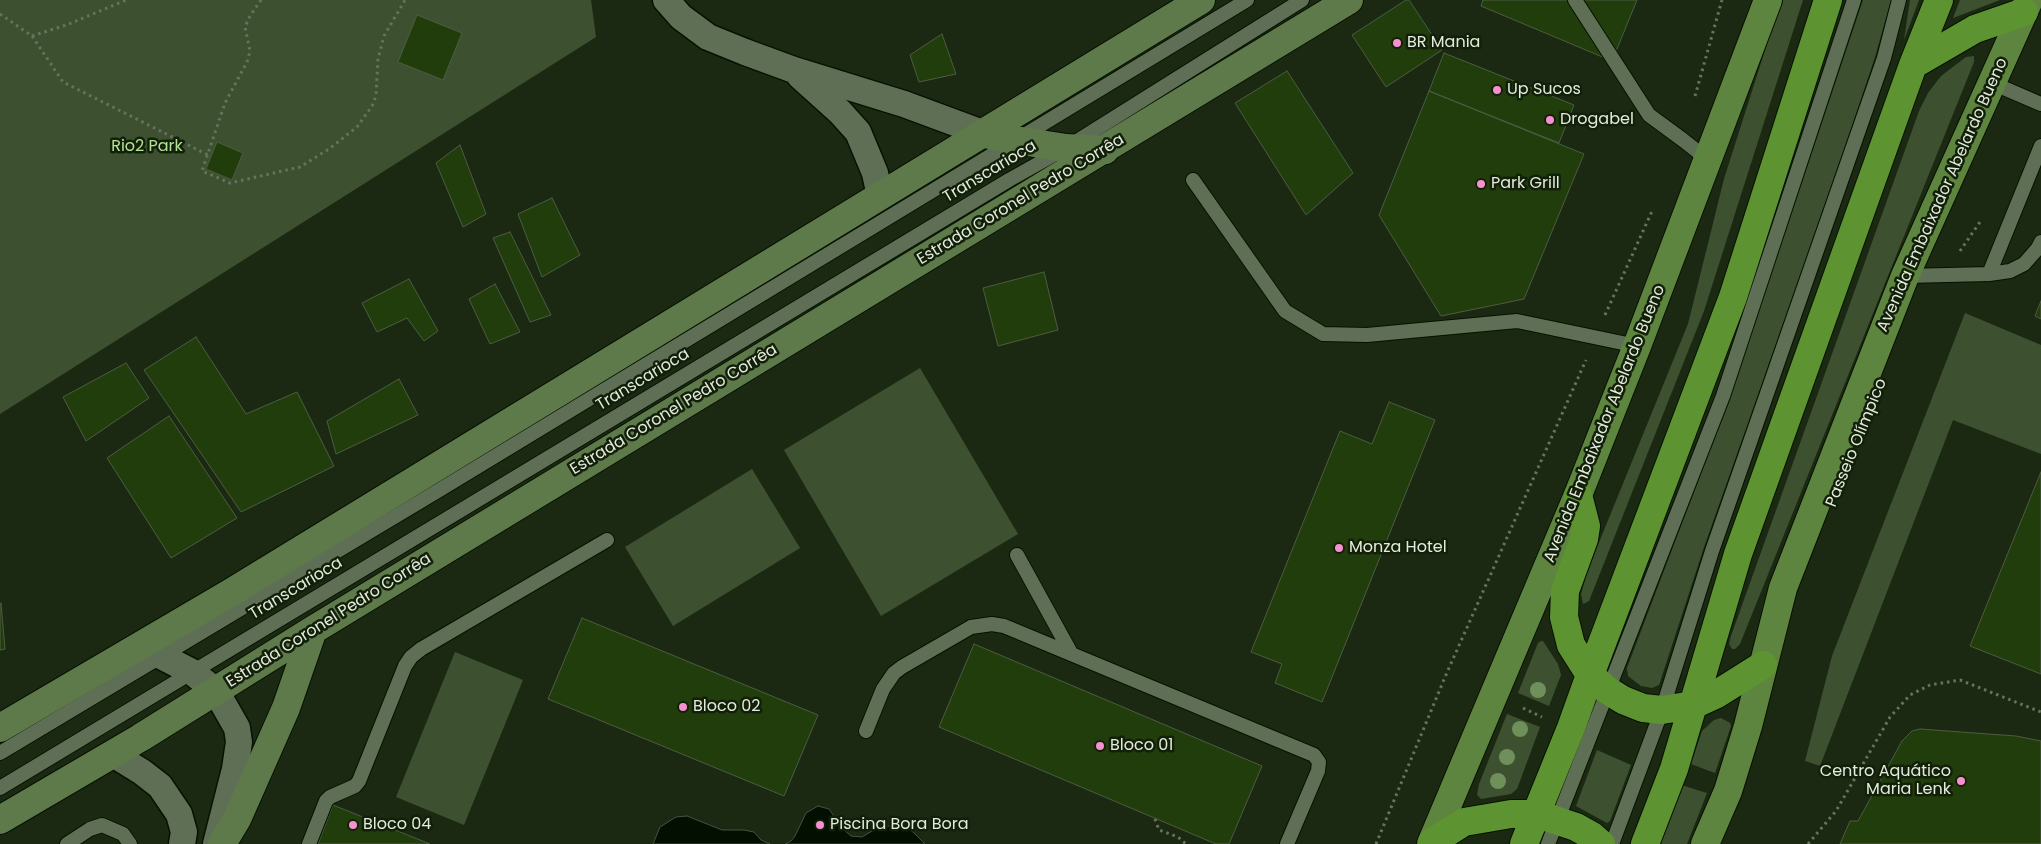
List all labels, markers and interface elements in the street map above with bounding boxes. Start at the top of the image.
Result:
place label: BR Mania [1407,33,1480,53]
marker: BR Mania [1391,37,1403,49]
street label: Avenida Embaixador Abelardo Bueno [1874,55,2012,335]
place label: Up Sucos [1507,80,1581,100]
marker: Up Sucos [1491,84,1503,96]
place label: Drogabel [1560,110,1634,130]
marker: Drogabel [1544,114,1556,126]
street label: Estrada Coronel Pedro Corrêa [914,130,1128,270]
park label: Rio2 Park [111,137,183,157]
street label: Transcarioca [940,137,1040,207]
place label: Park Grill [1491,174,1560,194]
marker: Park Grill [1475,178,1487,190]
street label: Avenida Embaixador Abelardo Bueno [1540,282,1670,566]
street label: Estrada Coronel Pedro Corrêa [567,340,781,480]
street label: Transcarioca [593,345,693,415]
street label: Passeio Olímpico [1822,376,1892,510]
place label: Monza Hotel [1349,538,1447,558]
marker: Monza Hotel [1333,542,1345,554]
street label: Estrada Coronel Pedro Corrêa [223,550,435,692]
street label: Transcarioca [246,554,346,624]
place label: Bloco 02 [693,697,760,717]
marker: Bloco 02 [677,701,689,713]
place label: Bloco 01 [1110,736,1173,756]
marker: Bloco 01 [1094,740,1106,752]
place label: Centro Aquático Maria Lenk [1820,762,1951,800]
marker: Centro Aquático Maria Lenk [1955,775,1967,787]
place label: Bloco 04 [363,815,431,835]
place label: Piscina Bora Bora [830,815,968,835]
marker: Bloco 04 [347,819,359,831]
marker: Piscina Bora Bora [814,819,826,831]

